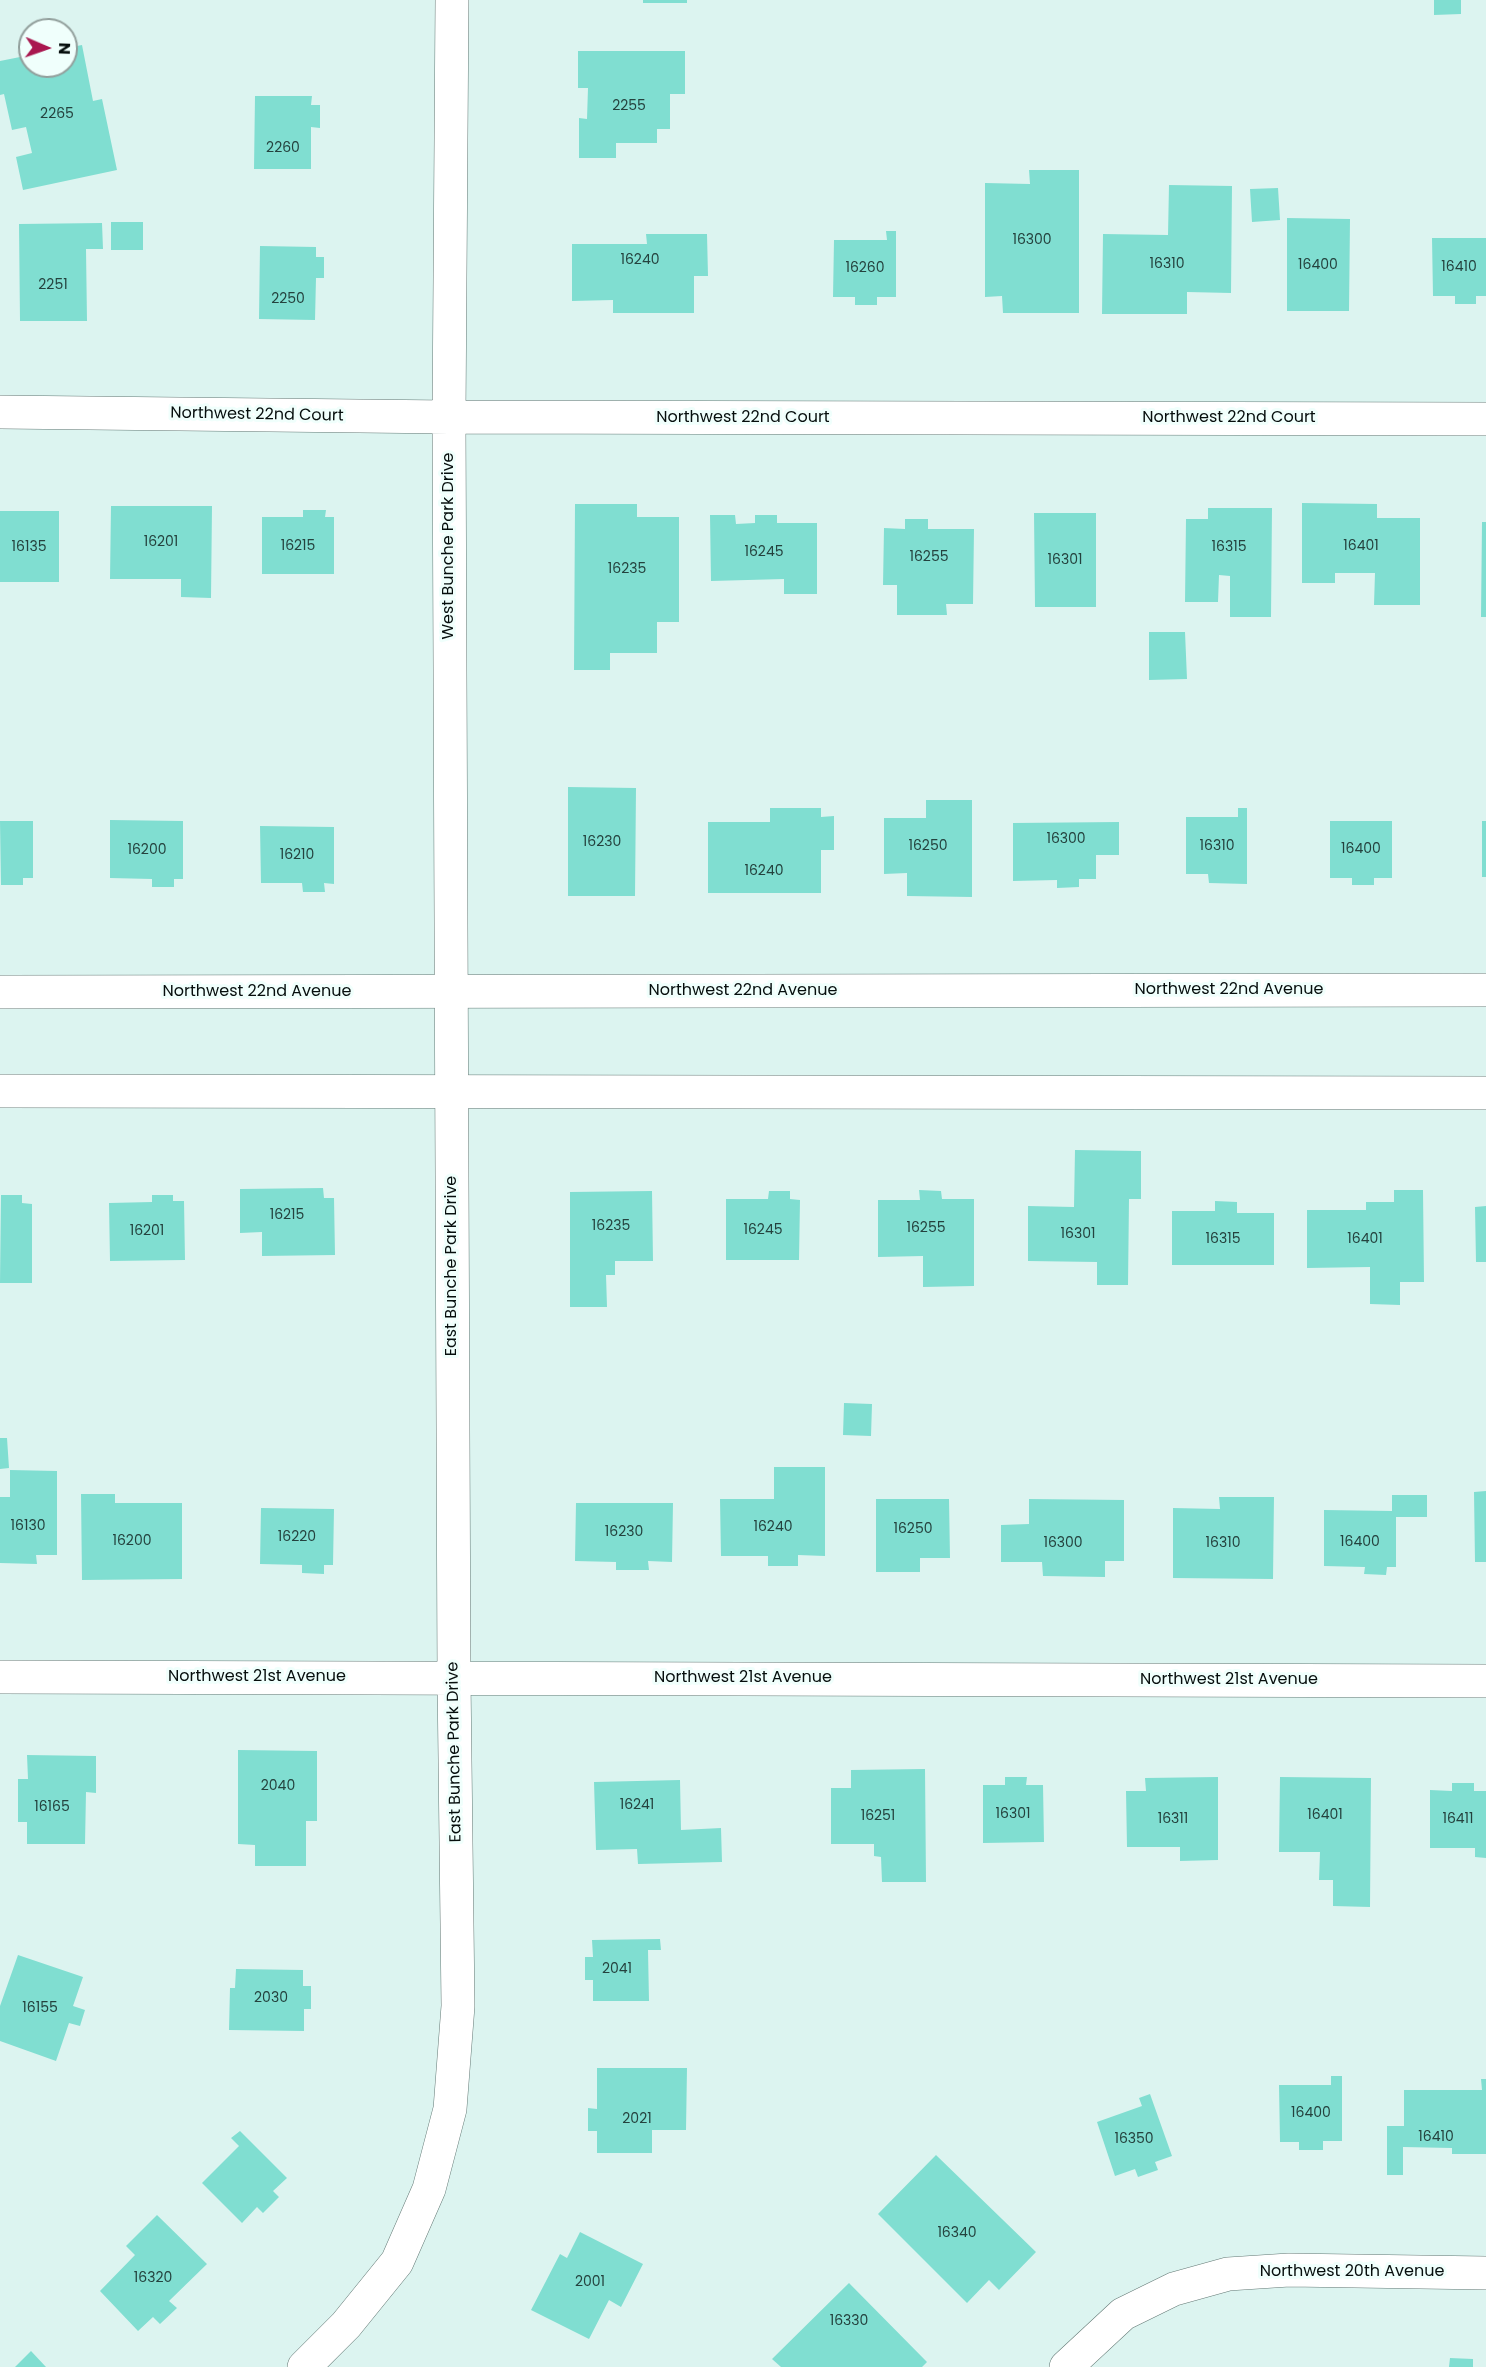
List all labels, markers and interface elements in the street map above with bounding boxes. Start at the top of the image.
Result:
north arrow [18,18,78,78]
text: N [53,42,76,55]
house number: 2255 [612,98,646,114]
house number: 2265 [40,106,74,122]
house number: 2260 [266,140,300,156]
house number: 16300 [1012,232,1052,248]
house number: 16240 [620,252,660,268]
house number: 16310 [1150,256,1184,272]
house number: 16400 [1298,257,1338,273]
house number: 16410 [1441,259,1477,275]
house number: 16260 [845,260,885,276]
house number: 2251 [38,277,68,293]
house number: 2250 [271,291,305,307]
street label: Northwest 22nd Court [170,404,344,426]
street label: Northwest 22nd Court [656,408,830,428]
street label: Northwest 22nd Court [1142,408,1316,428]
street label: West Bunche Park Drive [439,452,459,640]
house number: 16201 [144,534,178,550]
house number: 16215 [281,538,315,554]
house number: 16401 [1343,538,1379,554]
house number: 16135 [12,539,46,555]
house number: 16315 [1212,539,1246,555]
house number: 16245 [744,544,784,560]
house number: 16255 [909,549,949,565]
house number: 16301 [1048,552,1082,568]
house number: 16235 [608,561,646,577]
house number: 16300 [1046,831,1086,847]
house number: 16230 [583,834,621,850]
house number: 16250 [908,838,948,854]
house number: 16310 [1200,838,1234,854]
house number: 16400 [1341,841,1381,857]
house number: 16200 [127,842,167,858]
house number: 16210 [280,847,314,863]
house number: 16240 [744,863,784,879]
street label: Northwest 22nd Avenue [1135,980,1323,1000]
street label: Northwest 22nd Avenue [649,981,837,1001]
street label: Northwest 22nd Avenue [163,982,351,1002]
street label: East Bunche Park Drive [442,1176,462,1356]
house number: 16215 [270,1207,304,1223]
house number: 16235 [592,1218,630,1234]
house number: 16255 [906,1220,946,1236]
house number: 16245 [743,1222,783,1238]
house number: 16201 [130,1223,164,1239]
house number: 16301 [1061,1226,1095,1242]
house number: 16315 [1206,1231,1240,1247]
house number: 16401 [1347,1231,1383,1247]
house number: 16130 [11,1518,45,1534]
house number: 16240 [753,1519,793,1535]
house number: 16250 [893,1521,933,1537]
house number: 16230 [605,1524,643,1540]
house number: 16220 [278,1529,316,1545]
house number: 16200 [112,1533,152,1549]
house number: 16400 [1340,1534,1380,1550]
house number: 16300 [1043,1535,1083,1551]
house number: 16310 [1206,1535,1240,1551]
street label: East Bunche Park Drive [444,1662,466,1842]
street label: Northwest 21st Avenue [168,1667,346,1687]
street label: Northwest 21st Avenue [654,1668,832,1688]
street label: Northwest 21st Avenue [1140,1670,1318,1690]
house number: 2040 [261,1778,295,1794]
house number: 16241 [620,1797,654,1813]
house number: 16165 [34,1799,70,1815]
house number: 16301 [996,1806,1030,1822]
house number: 16401 [1307,1807,1343,1823]
house number: 16251 [861,1808,895,1824]
house number: 16311 [1158,1811,1188,1827]
house number: 16411 [1442,1811,1474,1827]
house number: 2041 [602,1961,632,1977]
house number: 2030 [254,1990,288,2006]
house number: 16155 [22,2000,58,2016]
house number: 16400 [1291,2105,1331,2121]
house number: 2021 [622,2111,652,2127]
house number: 16410 [1418,2129,1454,2145]
house number: 16350 [1114,2131,1154,2147]
house number: 16340 [937,2225,977,2241]
street label: Northwest 20th Avenue [1260,2262,1444,2282]
house number: 16320 [134,2270,172,2286]
house number: 2001 [575,2274,605,2290]
house number: 16330 [830,2313,868,2329]

